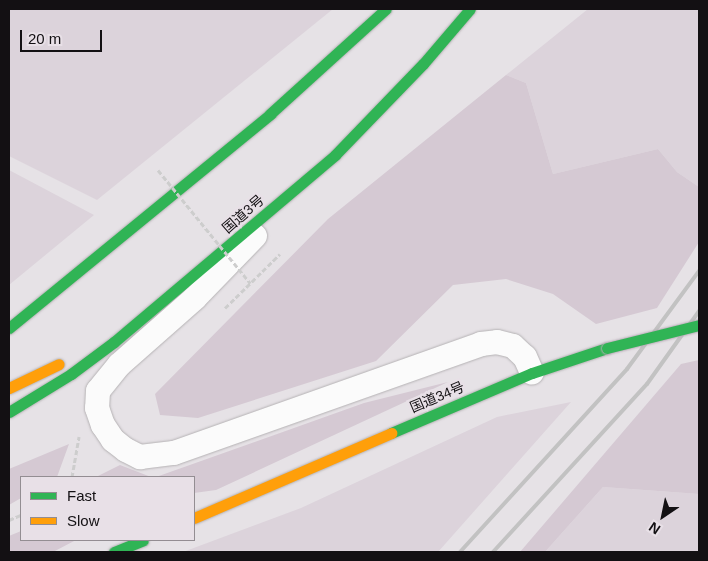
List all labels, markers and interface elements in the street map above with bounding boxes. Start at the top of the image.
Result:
scale bar [22,20,105,52]
text: 20 m [28,30,61,47]
street label: 国道3号 [219,191,267,237]
street label: 国道34号 [407,378,467,416]
legend [20,476,195,541]
text: Fast [67,487,96,504]
north arrow [638,491,688,541]
text: Slow [67,512,100,529]
text: N [646,519,663,538]

